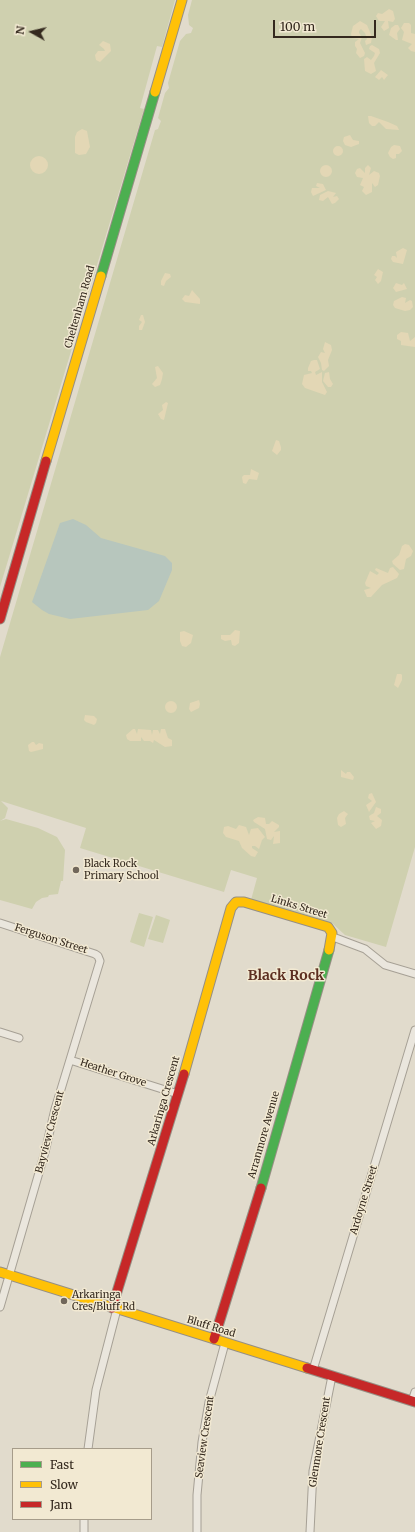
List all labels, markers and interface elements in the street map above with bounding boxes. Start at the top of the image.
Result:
north arrow [12,12,52,52]
scale bar [275,12,378,38]
text: 100 m [280,19,315,34]
text: N [13,25,28,36]
street label: Cheltenham Road [62,264,98,350]
place label: Black Rock Primary School [84,858,159,882]
marker: Black Rock Primary School [71,865,81,875]
street label: Links Street [269,893,329,921]
street label: Ferguson Street [13,922,89,956]
district label: Black Rock [248,968,324,984]
street label: Arkaringa Crescent [145,1055,183,1147]
street label: Heather Grove [78,1057,148,1089]
street label: Bayview Crescent [33,1089,67,1175]
street label: Arranmore Avenue [246,1090,282,1180]
street label: Ardoyne Street [348,1164,380,1236]
place label: Arkaringa Cres/Bluff Rd [72,1289,135,1312]
marker: Arkaringa Cres/Bluff Rd [59,1296,69,1306]
street label: Bluff Road [185,1314,237,1340]
street label: Seaview Crescent [193,1395,217,1479]
street label: Glenmore Crescent [307,1396,333,1488]
legend [12,1448,152,1520]
text: Fast [50,1457,74,1472]
text: Slow [50,1477,78,1492]
text: Jam [50,1497,72,1512]

